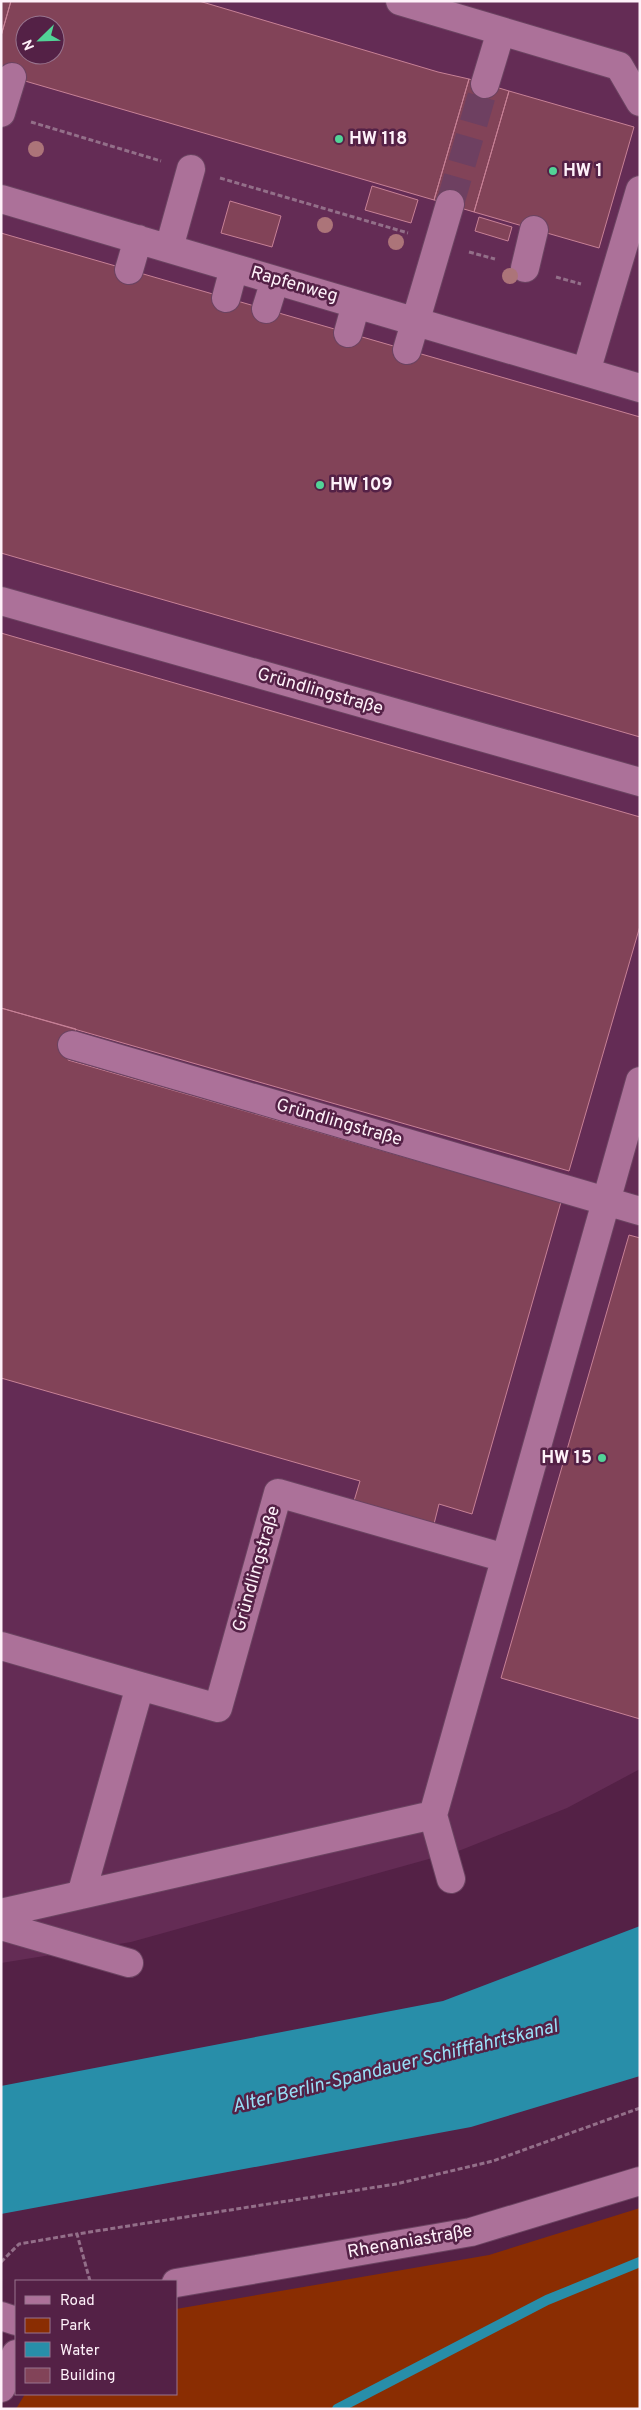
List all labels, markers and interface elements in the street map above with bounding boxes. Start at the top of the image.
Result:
north arrow [15,15,65,65]
text: N [20,37,39,52]
place label: HW 118 [349,128,407,151]
marker: HW 118 [333,133,345,145]
place label: HW 1 [563,160,603,183]
marker: HW 1 [547,165,559,177]
street label: Rapfenweg [248,262,340,308]
place label: HW 109 [330,474,393,497]
marker: HW 109 [314,479,326,491]
street label: Gründlingstraße [254,663,386,721]
street label: Gründlingstraße [273,1094,405,1152]
place label: HW 15 [541,1447,592,1470]
marker: HW 15 [596,1452,608,1464]
street label: Gründlingstraße [228,1503,286,1635]
water label: Alter Berlin-Spandauer Schifffahrtskanal [230,2015,562,2119]
street label: Rhenaniastraße [346,2220,474,2264]
legend [15,2280,178,2395]
text: Road [60,2292,95,2311]
text: Park [60,2317,91,2336]
text: Water [60,2342,100,2361]
text: Building [60,2367,115,2386]

